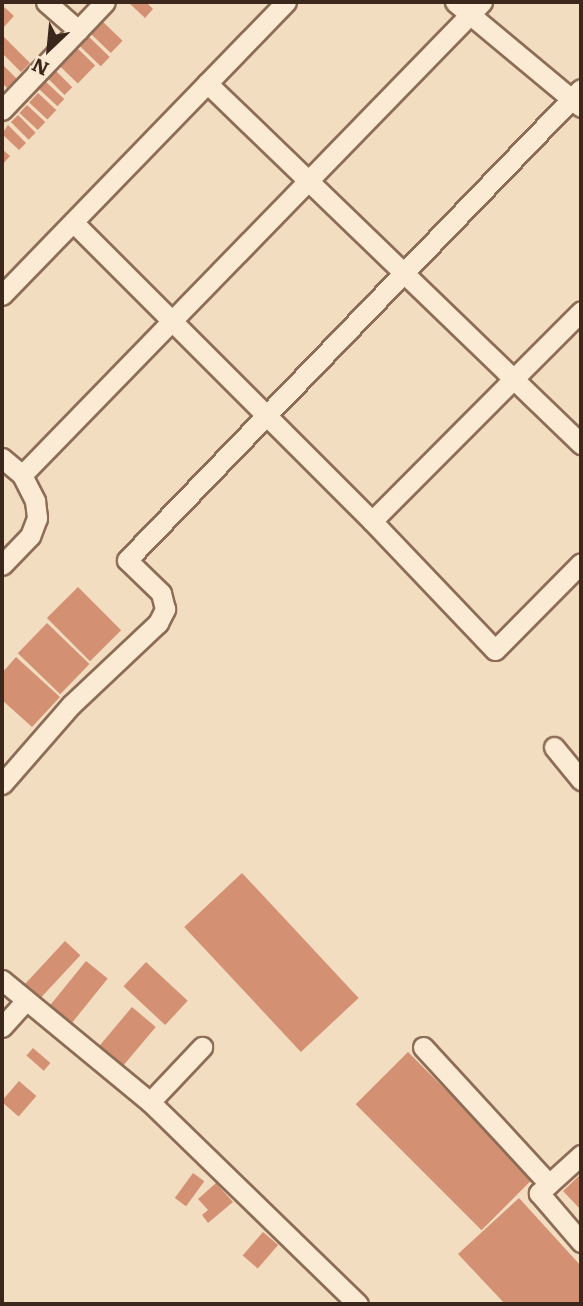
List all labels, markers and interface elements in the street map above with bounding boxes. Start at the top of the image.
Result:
north arrow [14,14,84,84]
text: N [26,52,53,84]

